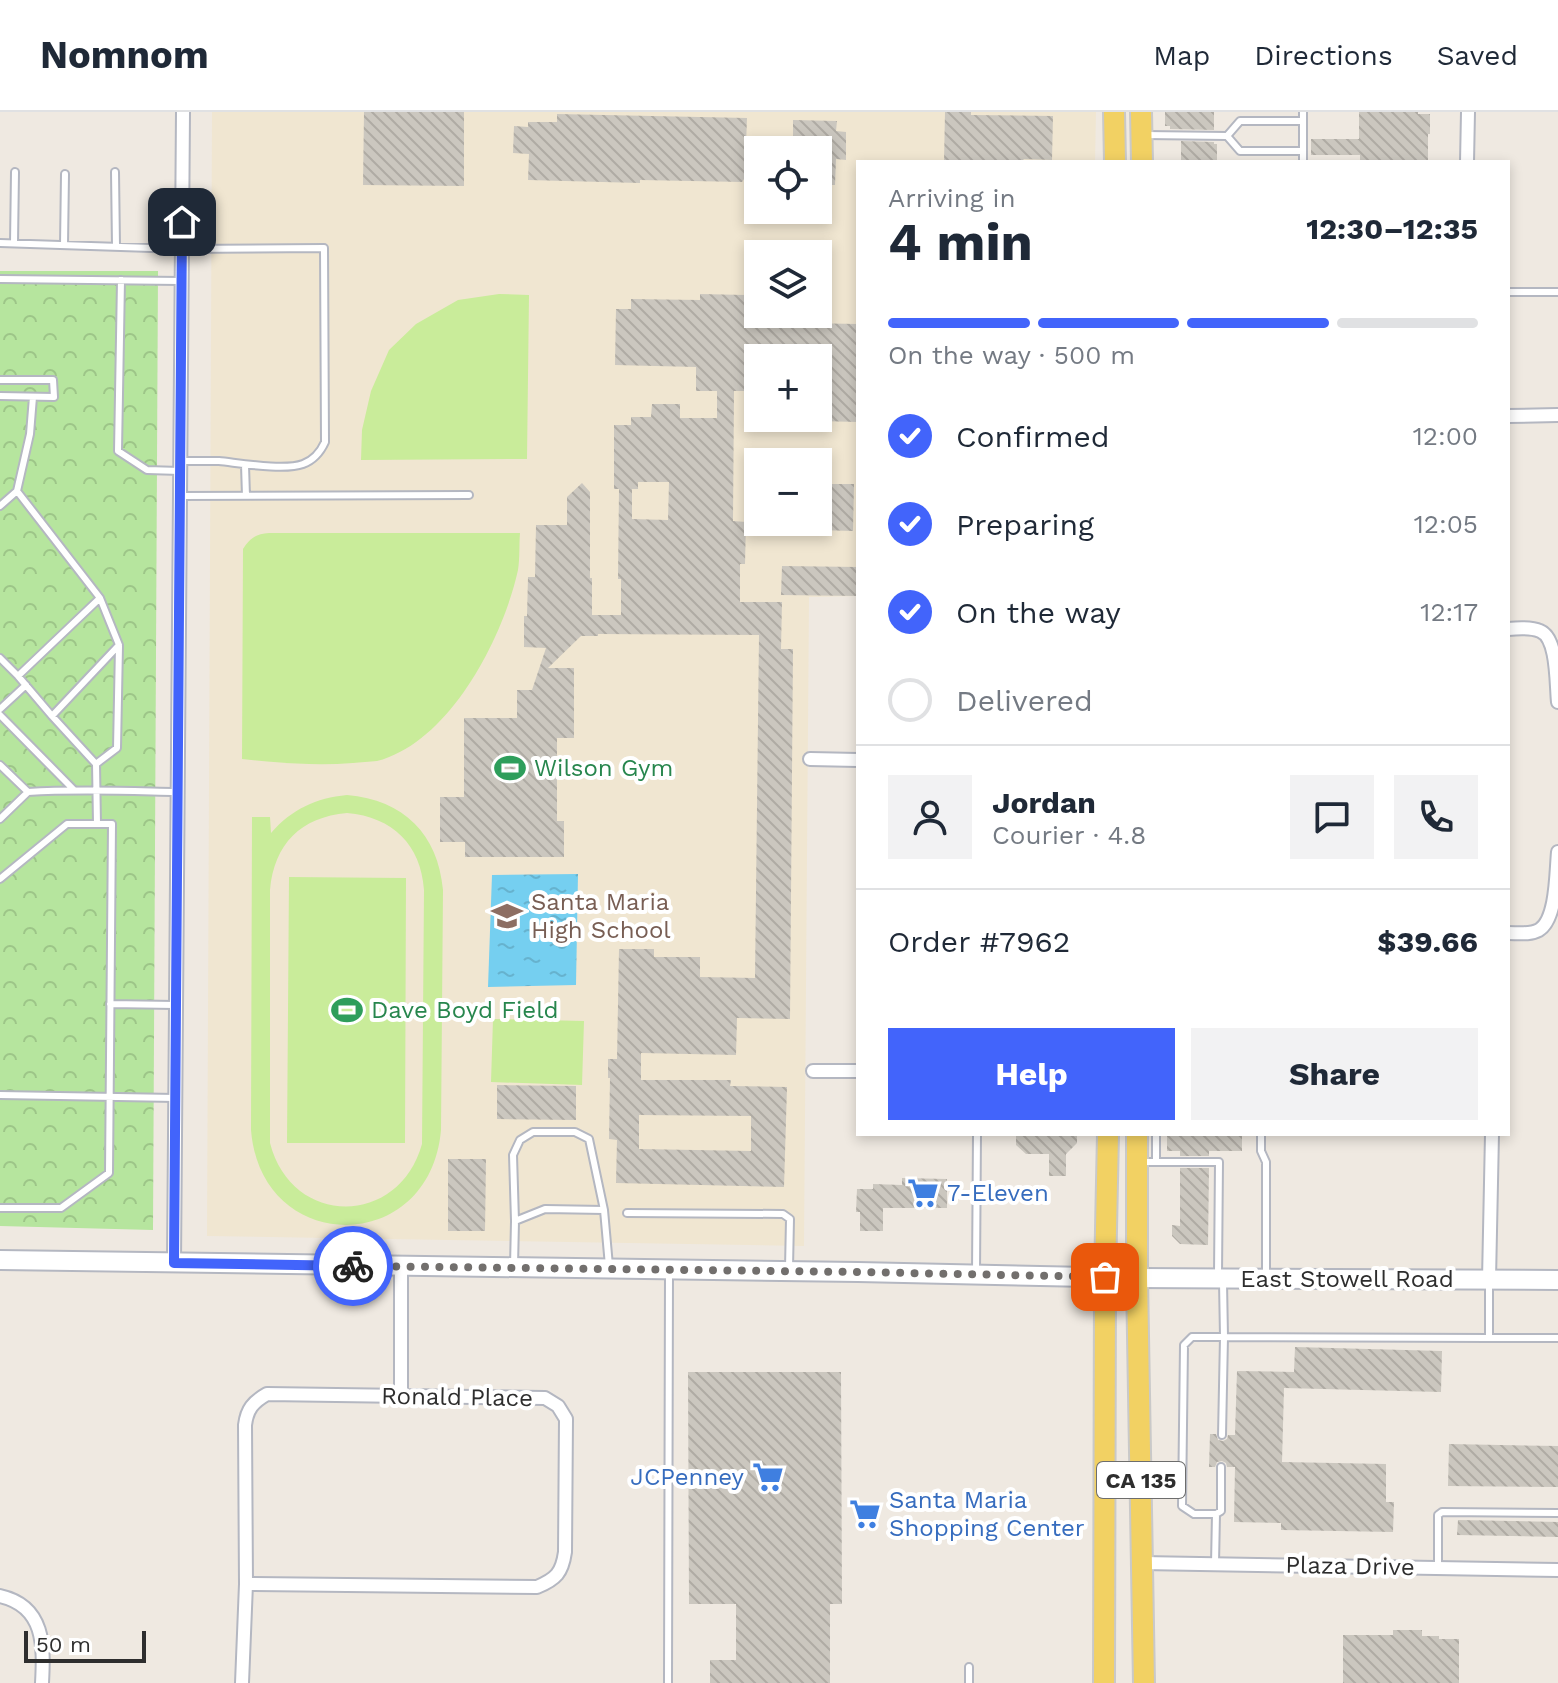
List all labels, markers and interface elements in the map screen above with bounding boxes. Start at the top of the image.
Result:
text: Nomnom [40,33,209,77]
text: Map [1153,39,1210,72]
text: Directions [1254,39,1393,72]
text: Saved [1437,39,1518,72]
map controls [744,136,832,536]
button: locate [744,136,832,224]
text: Arriving in [888,183,1016,213]
pin [148,188,216,256]
icon: home [160,200,204,244]
text: 12:30–12:35 [1306,211,1478,246]
text: 4 min [888,212,1033,273]
button: layers [744,240,832,328]
text: On the way · 500 m [888,340,1135,370]
button: + [744,344,832,432]
icon: check [888,414,932,458]
text: Confirmed [956,419,1110,454]
text: 12:00 [1413,421,1478,451]
button: − [744,448,832,536]
icon: check [888,502,932,546]
text: Preparing [956,507,1094,542]
text: 12:05 [1414,509,1478,539]
icon: check [888,590,932,634]
text: On the way [956,595,1121,630]
text: 12:17 [1420,597,1478,627]
text: Delivered [956,683,1093,718]
sports icon: Wilson Gym [493,751,527,785]
place label: Wilson Gym [534,754,673,782]
button: person [888,775,972,859]
button: chat [1290,775,1374,859]
button: phone [1394,775,1478,859]
text: Jordan [992,785,1096,820]
text: Courier · 4.8 [992,820,1146,850]
place label: Santa Maria High School [531,888,671,944]
school or university icon: Santa Maria High School [490,899,524,933]
text: Order #7962 [888,924,1070,959]
text: $39.66 [1377,924,1478,959]
sports icon: Dave Boyd Field [330,993,364,1027]
place label: Dave Boyd Field [371,996,559,1024]
button: Help [888,1028,1175,1120]
button: Share [1191,1028,1478,1120]
supermarket icon: 7-Eleven [906,1176,940,1210]
place label: 7-Eleven [947,1179,1049,1207]
courier [313,1226,393,1306]
pin [1071,1243,1139,1311]
icon: bike [331,1244,375,1288]
icon: bag [1083,1255,1127,1299]
street label: East Stowell Road [1240,1265,1454,1293]
street label: Ronald Place [381,1382,533,1412]
supermarket icon: JCPenney [751,1460,785,1494]
road number: CA 135 [1097,1462,1185,1498]
place label: JCPenney [630,1463,745,1491]
place label: Santa Maria Shopping Center [889,1486,1085,1542]
supermarket icon: Santa Maria Shopping Center [848,1497,882,1531]
street label: Plaza Drive [1285,1551,1415,1581]
scale bar [24,1627,146,1663]
text: 50 m [36,1632,91,1657]

